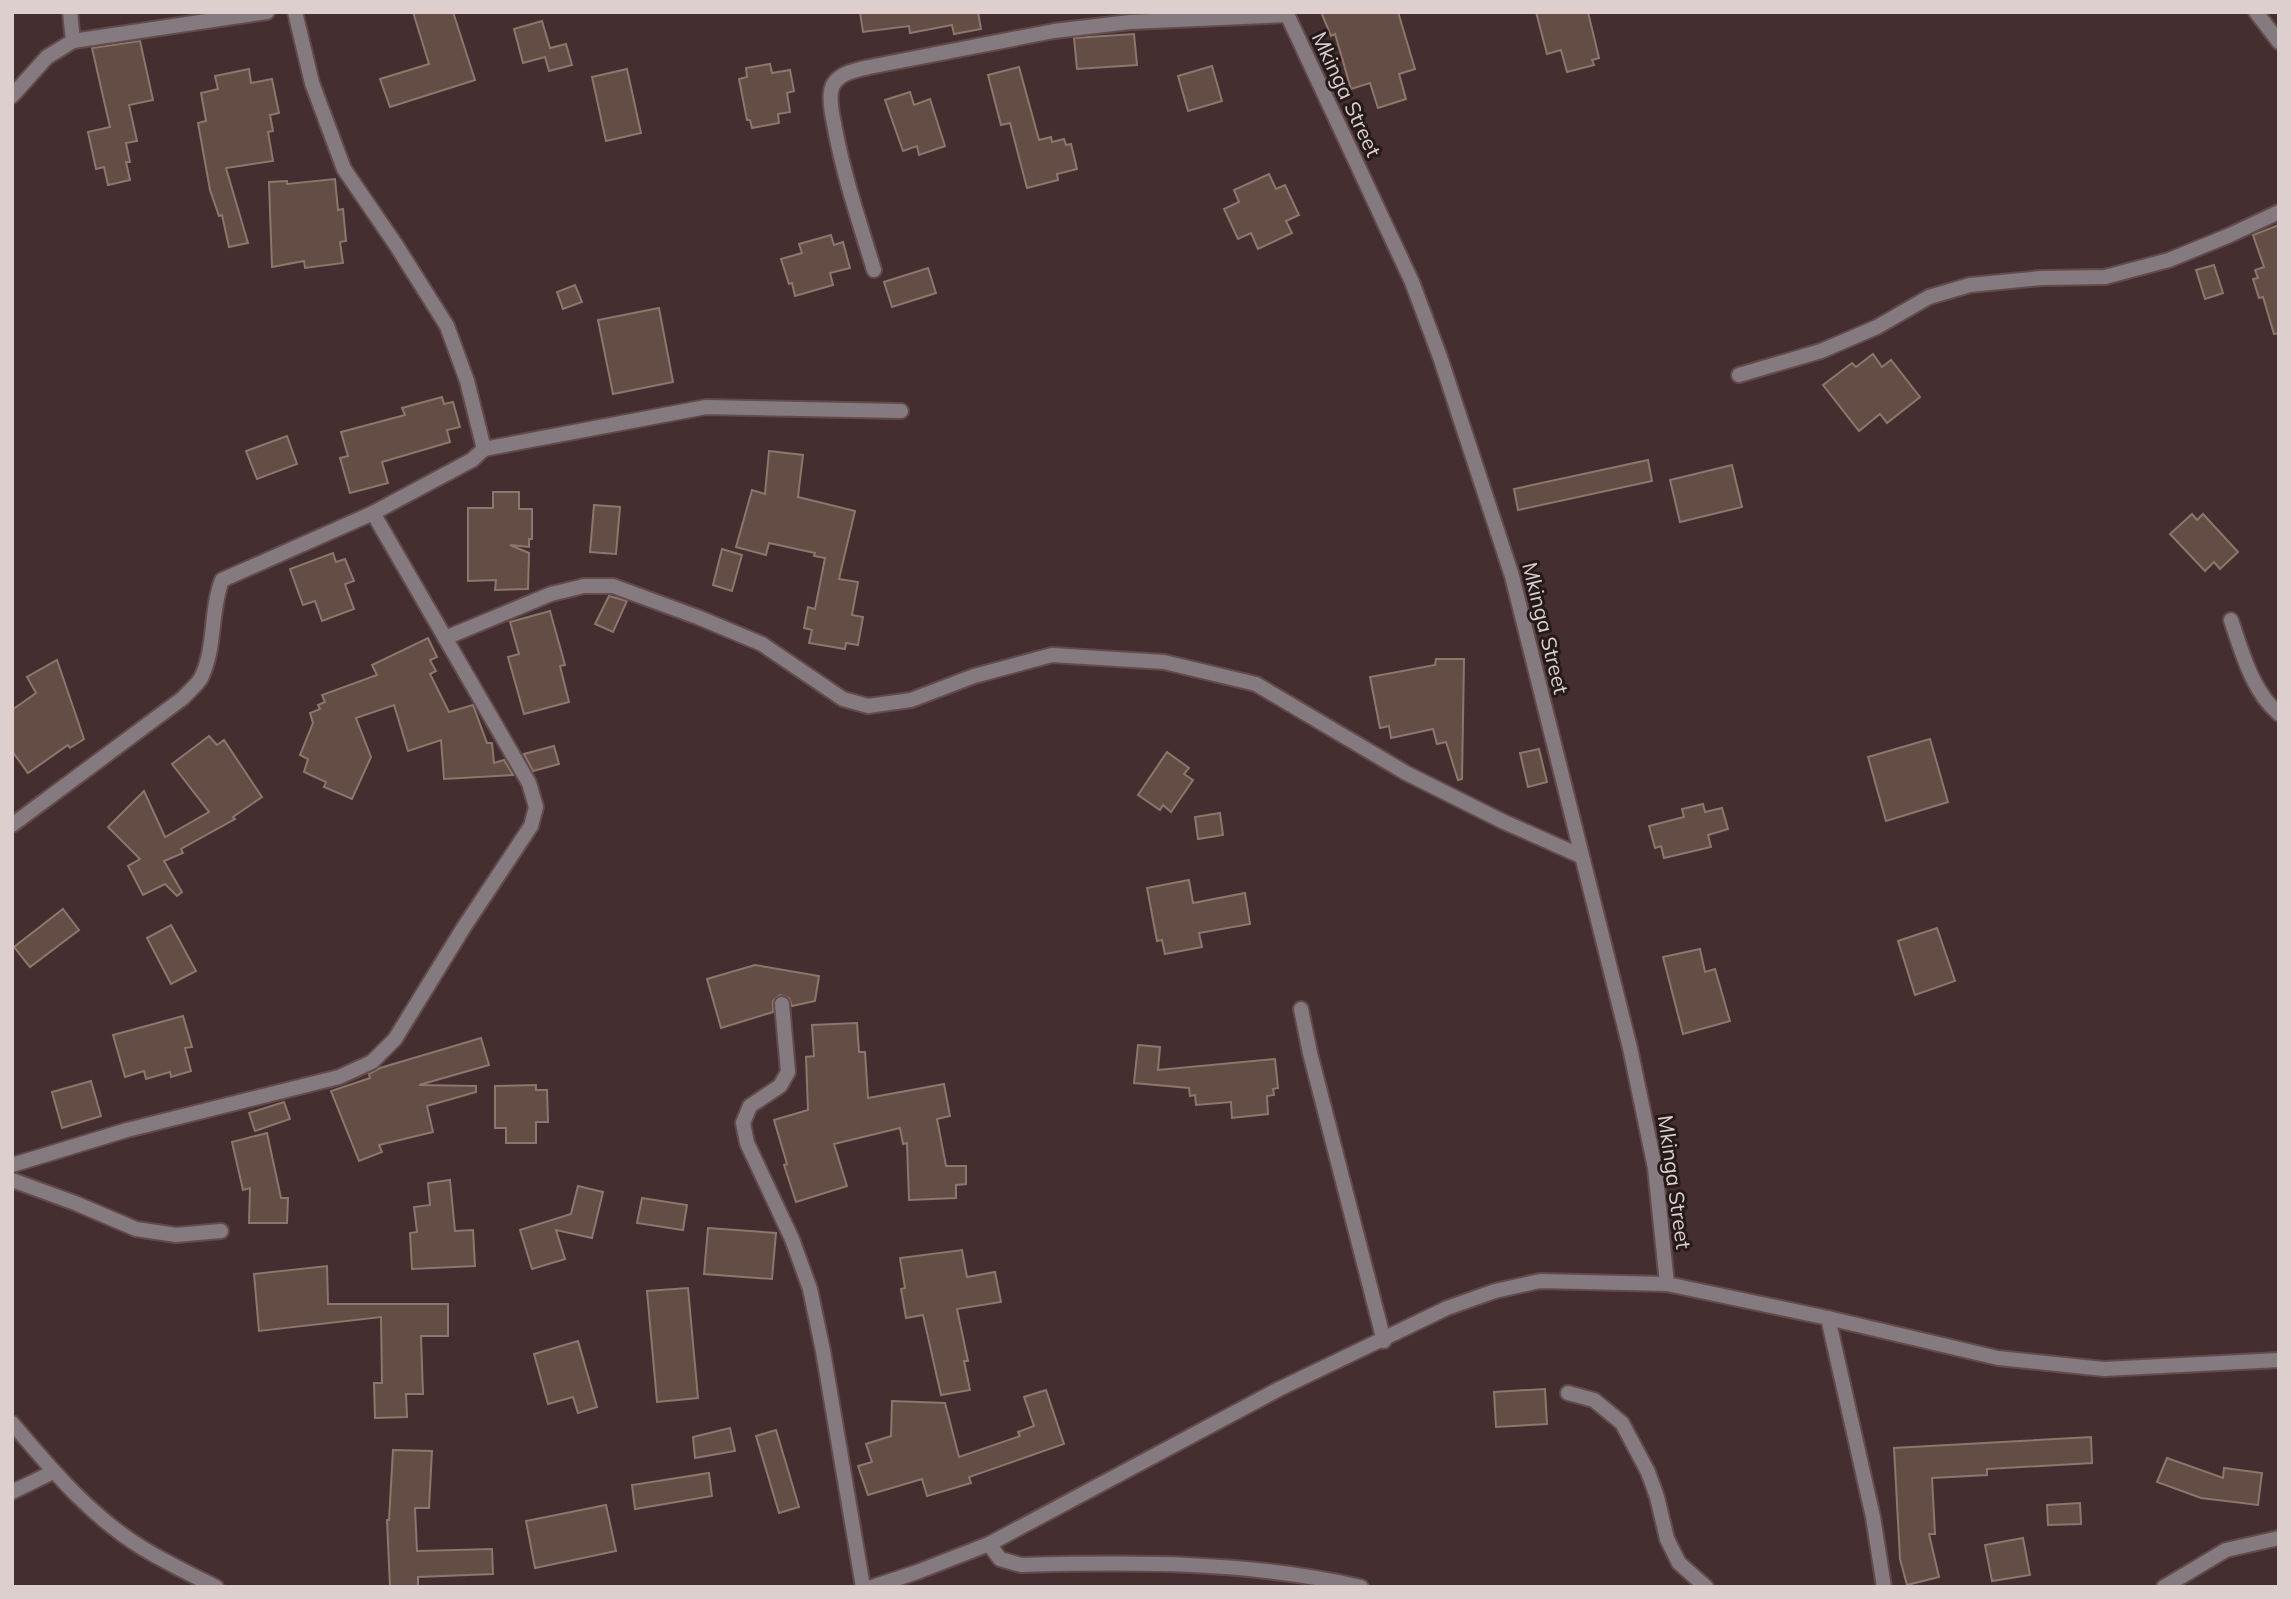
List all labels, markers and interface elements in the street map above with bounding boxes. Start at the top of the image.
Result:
street label: Mkinga Street [1307,27,1387,161]
street label: Mkinga Street [1517,559,1575,697]
street label: Mkinga Street [1653,1113,1697,1251]

